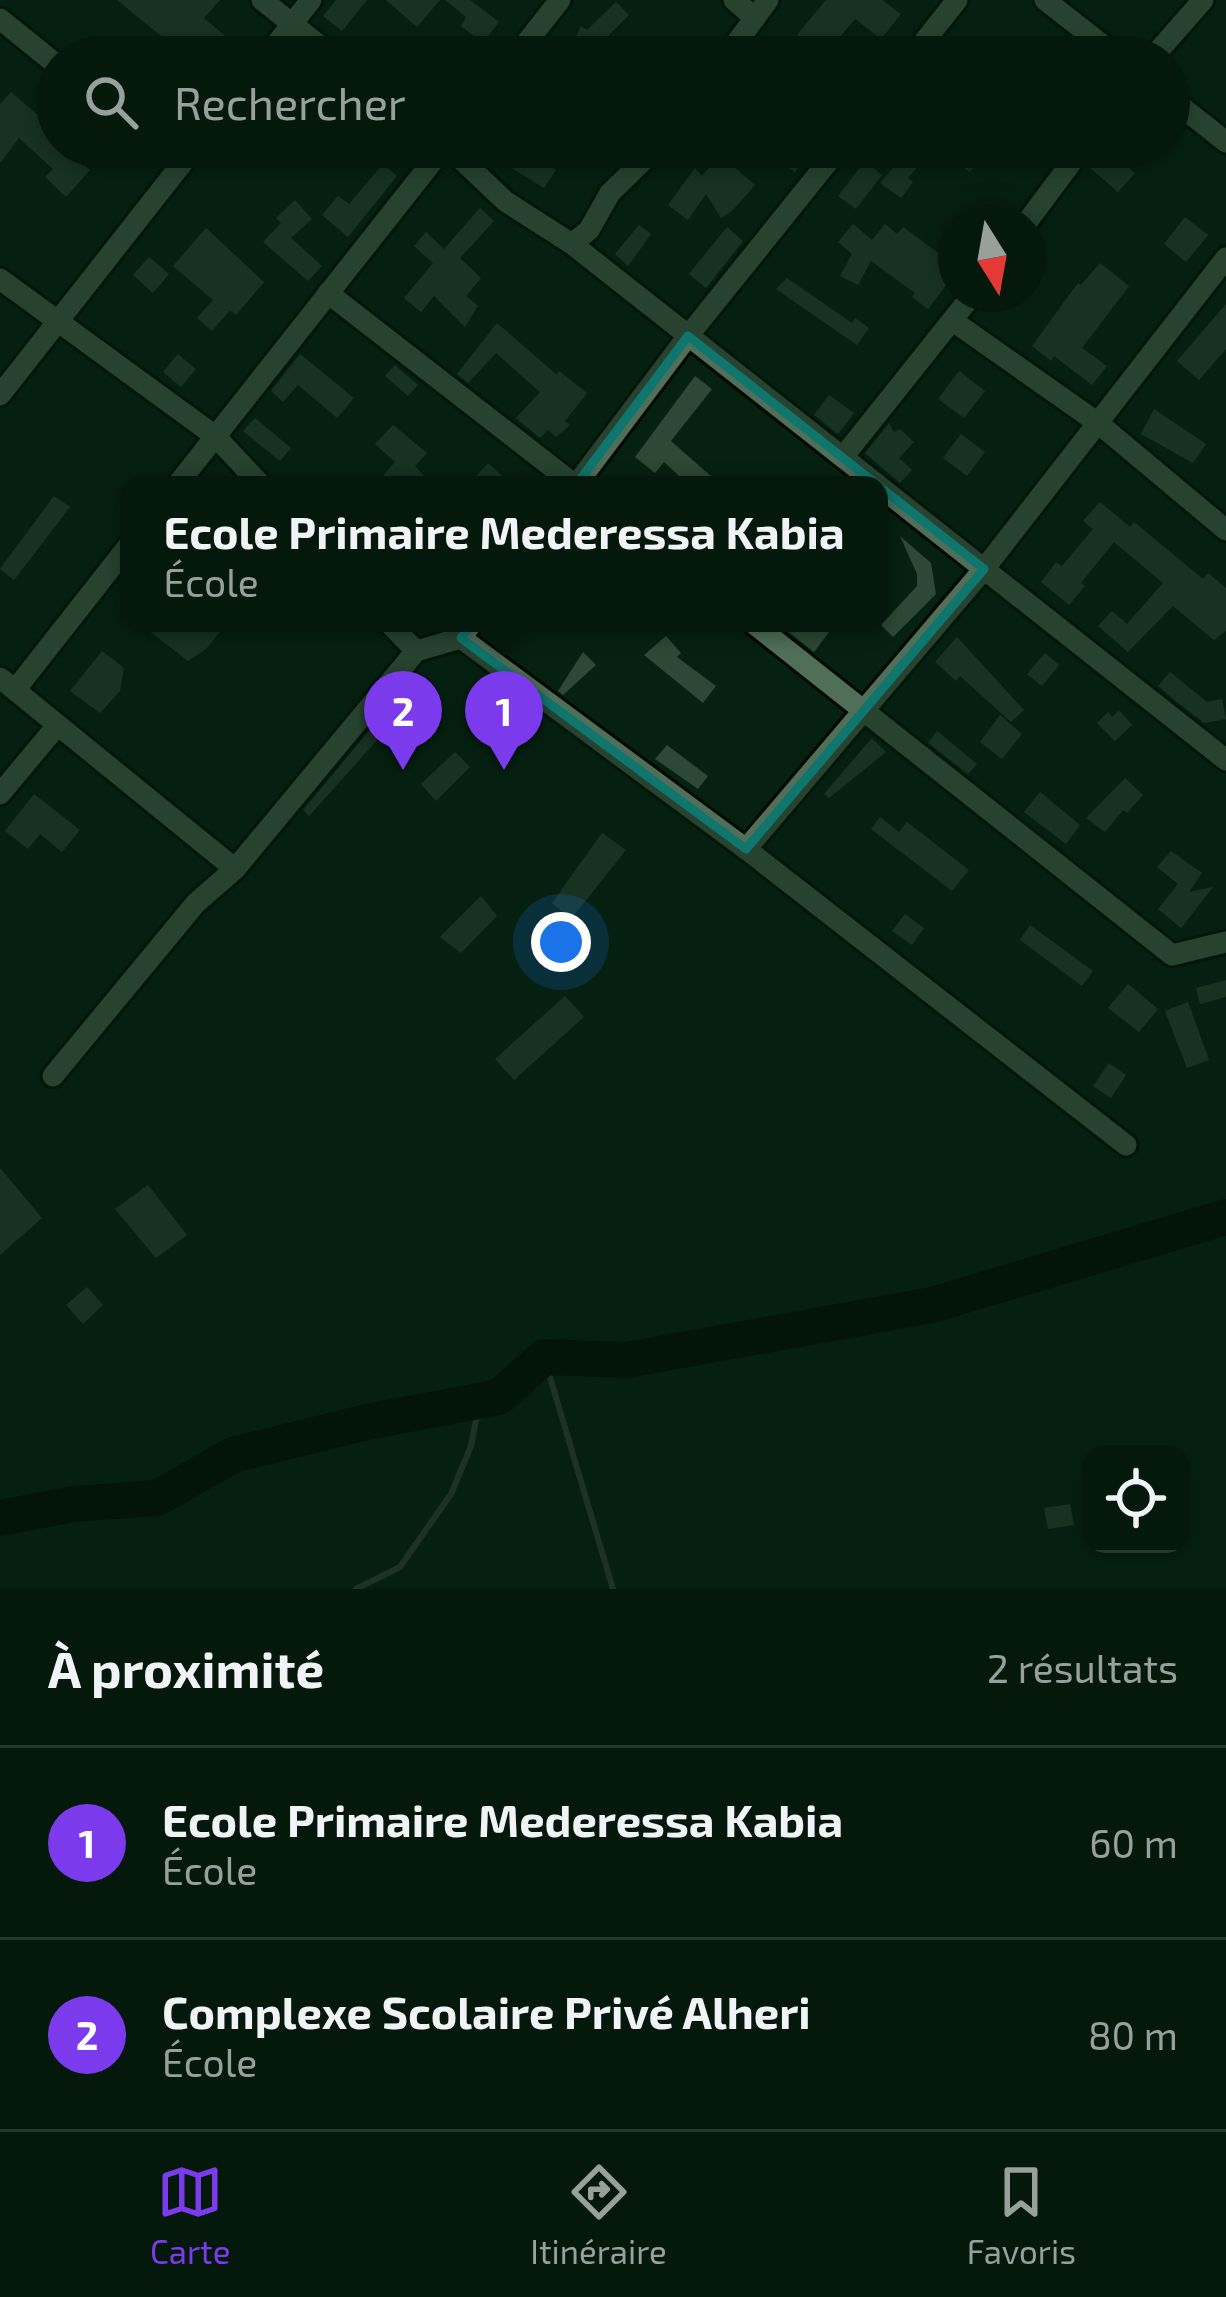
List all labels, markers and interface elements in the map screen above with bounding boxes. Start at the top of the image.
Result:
search box [36,36,1190,168]
icon: search [78,69,144,135]
text: Rechercher [174,75,406,129]
north arrow [938,204,1046,312]
popup [120,476,888,632]
text: Ecole Primaire Mederessa Kabia [163,504,845,558]
text: École [163,558,259,605]
pin: 2 [364,671,442,770]
pin: 1 [465,671,543,770]
your location [531,912,591,972]
map controls [1082,1445,1190,1553]
button: locate [1082,1445,1190,1553]
text: À proximité [48,1637,324,1698]
text: 2 résultats [987,1644,1178,1691]
text: Ecole Primaire Mederessa Kabia [162,1792,843,1846]
text: 1 [79,1819,95,1866]
text: 60 m [1089,1819,1178,1866]
text: École [162,1846,257,1893]
text: Complexe Scolaire Privé Alheri [162,1984,811,2038]
text: 2 [76,2011,98,2058]
text: 80 m [1088,2011,1178,2058]
text: École [162,2038,257,2085]
tab: Carte [150,2159,230,2271]
tab: Itinéraire [530,2159,667,2271]
tab: Favoris [967,2159,1076,2271]

